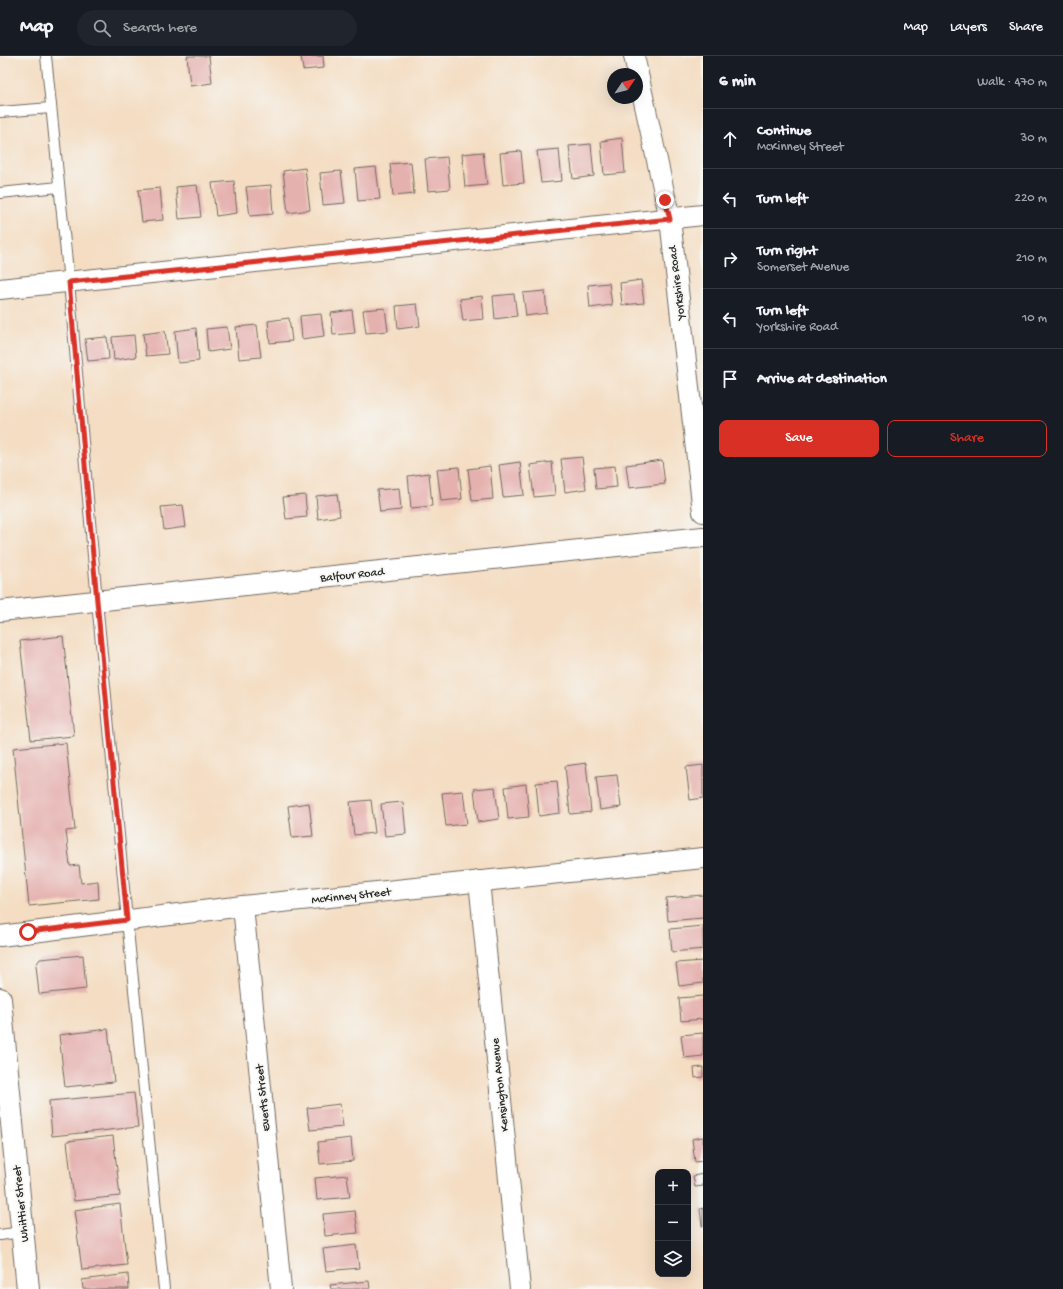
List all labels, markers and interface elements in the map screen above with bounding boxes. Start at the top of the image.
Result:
search box [77,10,357,46]
text: Map [20,16,53,39]
icon: search [91,17,113,39]
text: Search here [123,19,197,37]
text: Map [904,19,928,36]
text: Layers [950,19,987,36]
text: Share [1009,19,1043,36]
north arrow [607,68,643,104]
text: 6 min [719,72,755,92]
text: Walk · 470 m [977,75,1047,90]
text: Continue [757,122,811,140]
icon: ahead [719,128,741,150]
text: 30 m [1021,131,1047,146]
text: McKinney Street [757,140,844,155]
icon: left [719,188,741,210]
text: Turn left [757,190,808,208]
route end [656,191,674,209]
text: 220 m [1015,191,1047,206]
text: Turn right [757,242,817,260]
street label: Yorkshire Road [666,244,690,322]
icon: right [719,248,741,270]
text: 210 m [1016,251,1047,266]
text: Somerset Avenue [757,260,849,275]
text: Turn left [757,302,808,320]
icon: left [719,308,741,330]
text: 10 m [1022,311,1047,326]
text: Yorkshire Road [757,320,838,335]
icon: arrive [719,368,741,390]
text: Arrive at destination [757,370,887,388]
button: Save [719,420,879,457]
button: Share [887,420,1047,457]
street label: Balfour Road [319,566,386,586]
street label: McKinney Street [311,886,393,908]
route start [19,923,37,941]
street label: Kensington Avenue [489,1037,513,1132]
street label: Everts Street [253,1062,274,1132]
street label: Whittier Street [11,1164,33,1243]
map controls [655,1169,691,1277]
button: + [655,1169,691,1205]
button: − [655,1205,691,1241]
button: layers [655,1241,691,1277]

